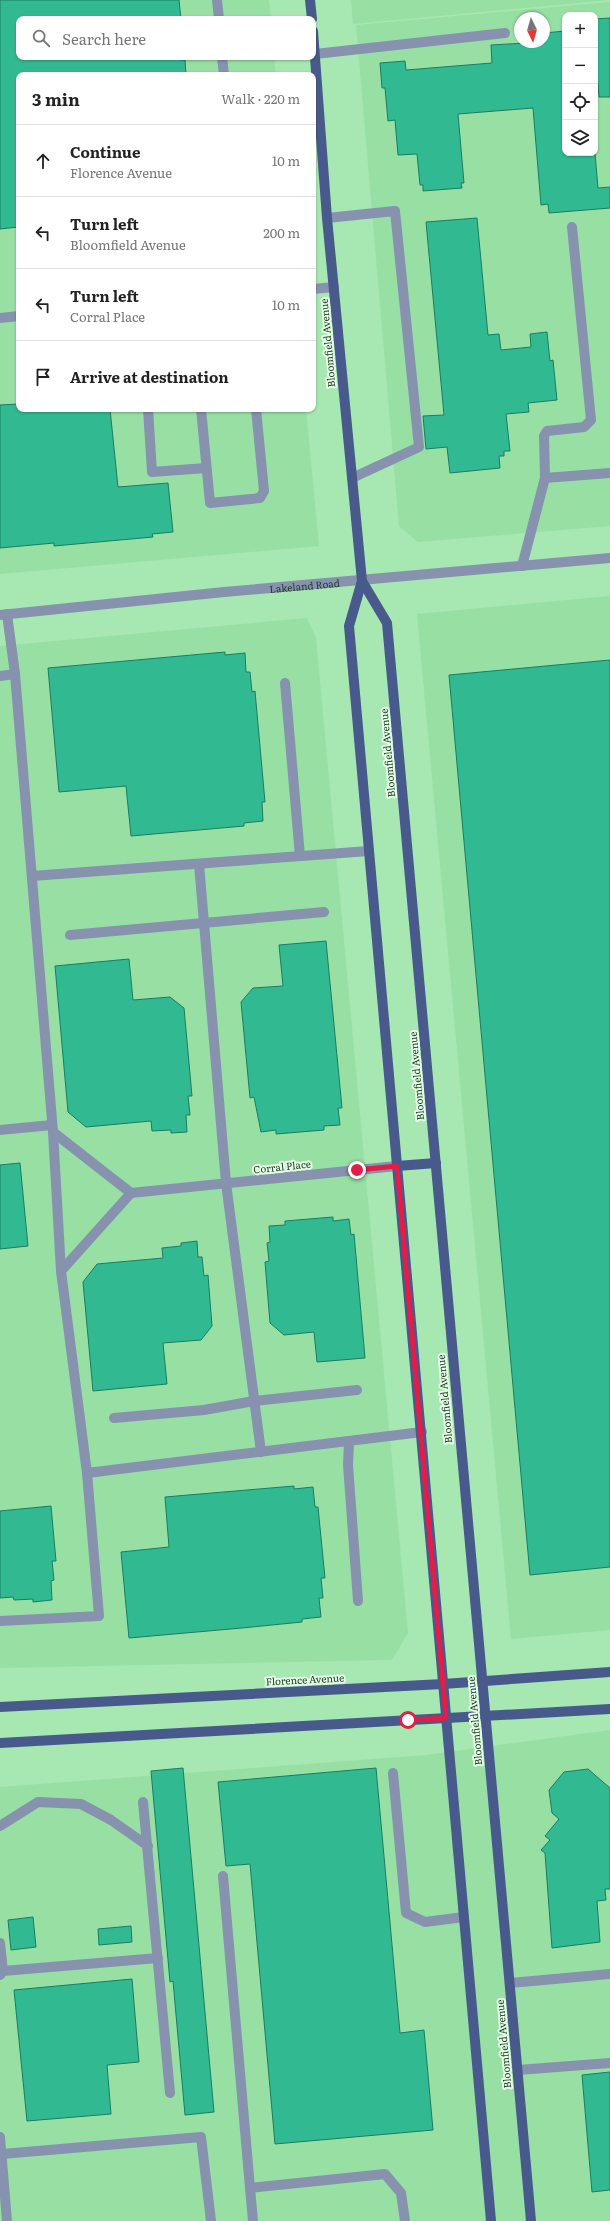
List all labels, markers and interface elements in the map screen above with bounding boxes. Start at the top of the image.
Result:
north arrow [514,12,550,48]
map controls [562,12,598,156]
button: + [562,12,598,48]
search box [16,16,316,60]
icon: search [30,27,52,49]
text: Search here [62,27,146,50]
button: − [562,48,598,84]
button: locate [562,84,598,120]
text: 3 min [32,86,80,111]
text: Walk · 220 m [221,89,300,108]
button: layers [562,120,598,156]
text: Continue [70,140,140,163]
icon: ahead [32,150,54,172]
text: 10 m [272,151,300,170]
text: Florence Avenue [70,163,172,182]
text: Turn left [70,212,139,235]
icon: left [32,222,54,244]
text: 200 m [263,223,300,242]
text: Bloomfield Avenue [70,235,186,254]
text: Turn left [70,284,139,307]
icon: left [32,294,54,316]
text: 10 m [272,295,300,314]
street label: Bloomfield Avenue [316,298,338,388]
text: Corral Place [70,307,145,326]
text: Arrive at destination [70,365,229,388]
icon: arrive [32,366,54,388]
street label: Lakeland Road [269,574,340,595]
street label: Bloomfield Avenue [376,708,398,798]
street label: Bloomfield Avenue [405,1031,427,1121]
street label: Corral Place [252,1156,312,1176]
route end [348,1161,366,1179]
street label: Bloomfield Avenue [433,1354,455,1444]
street label: Florence Avenue [265,1669,345,1689]
street label: Bloomfield Avenue [463,1676,485,1766]
route start [399,1711,417,1729]
street label: Bloomfield Avenue [492,1999,514,2089]

